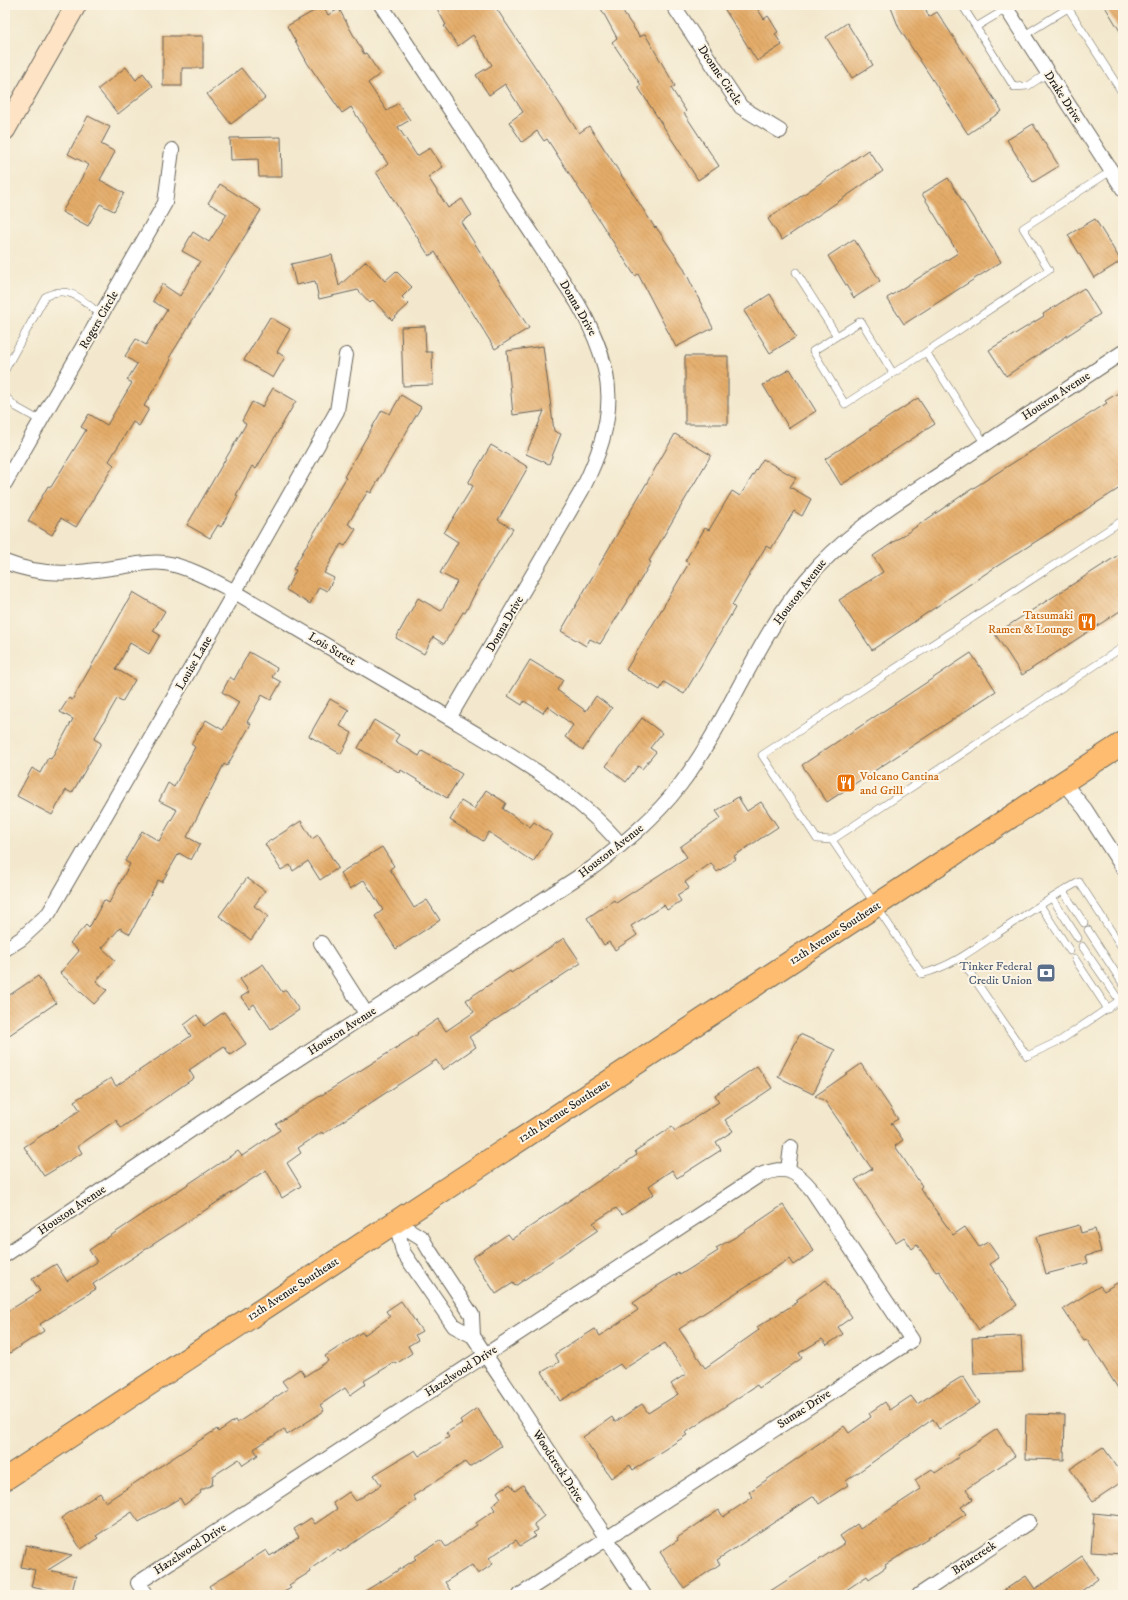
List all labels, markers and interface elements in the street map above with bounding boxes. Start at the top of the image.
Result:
street label: Deonne Circle [695,42,746,108]
street label: Drake Drive [1041,68,1085,126]
street label: Donna Drive [556,278,600,338]
street label: Rogers Circle [76,288,122,352]
street label: Houston Avenue [1019,368,1093,424]
street label: Houston Avenue [770,556,830,628]
street label: Donna Drive [483,594,527,654]
place label: Tatsumaki Ramen & Lounge [988,608,1073,637]
restaurant icon: Tatsumaki Ramen & Lounge [1076,611,1098,633]
street label: Lois Street [306,629,359,669]
street label: Louise Lane [173,633,215,693]
place label: Volcano Cantina and Grill [859,769,940,798]
restaurant icon: Volcano Cantina and Grill [835,772,857,794]
street label: Houston Avenue [575,821,647,881]
street label: 12th Avenue Southeast [786,898,884,968]
place label: Tinker Federal Credit Union [960,959,1033,988]
bank icon: Tinker Federal Credit Union [1035,962,1057,984]
street label: Houston Avenue [305,1003,379,1059]
street label: 12th Avenue Southeast [515,1076,613,1146]
street label: Houston Avenue [35,1182,109,1238]
street label: 12th Avenue Southeast [244,1254,342,1324]
street label: Hazelwood Drive [422,1342,500,1400]
street label: Sumac Drive [774,1386,834,1432]
street label: Woodcreek Drive [529,1426,587,1505]
street label: Hazelwood Drive [151,1520,229,1578]
street label: Briarcreek [949,1538,999,1578]

